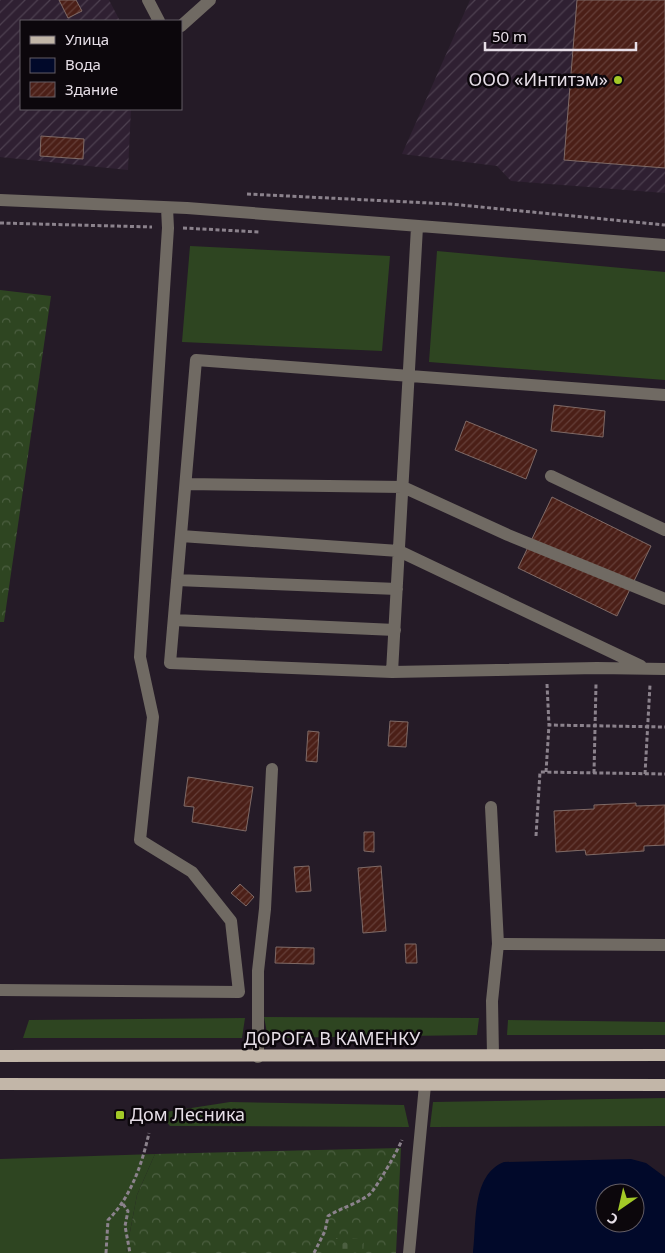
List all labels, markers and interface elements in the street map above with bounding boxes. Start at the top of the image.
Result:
legend [20,20,182,110]
scale bar [485,20,636,52]
text: 50 m [492,26,527,46]
text: Улица [65,29,109,49]
text: Вода [65,54,101,74]
place label: ООО «Интитэм» [469,67,608,91]
marker: ООО «Интитэм» [612,74,624,86]
text: Здание [65,79,118,99]
street label: ДОРОГА В КАМЕНКУ [244,1026,421,1050]
place label: Дом Лесника [130,1102,245,1126]
marker: Дом Лесника [114,1109,126,1121]
north arrow [595,1183,645,1233]
text: С [603,1209,622,1230]

